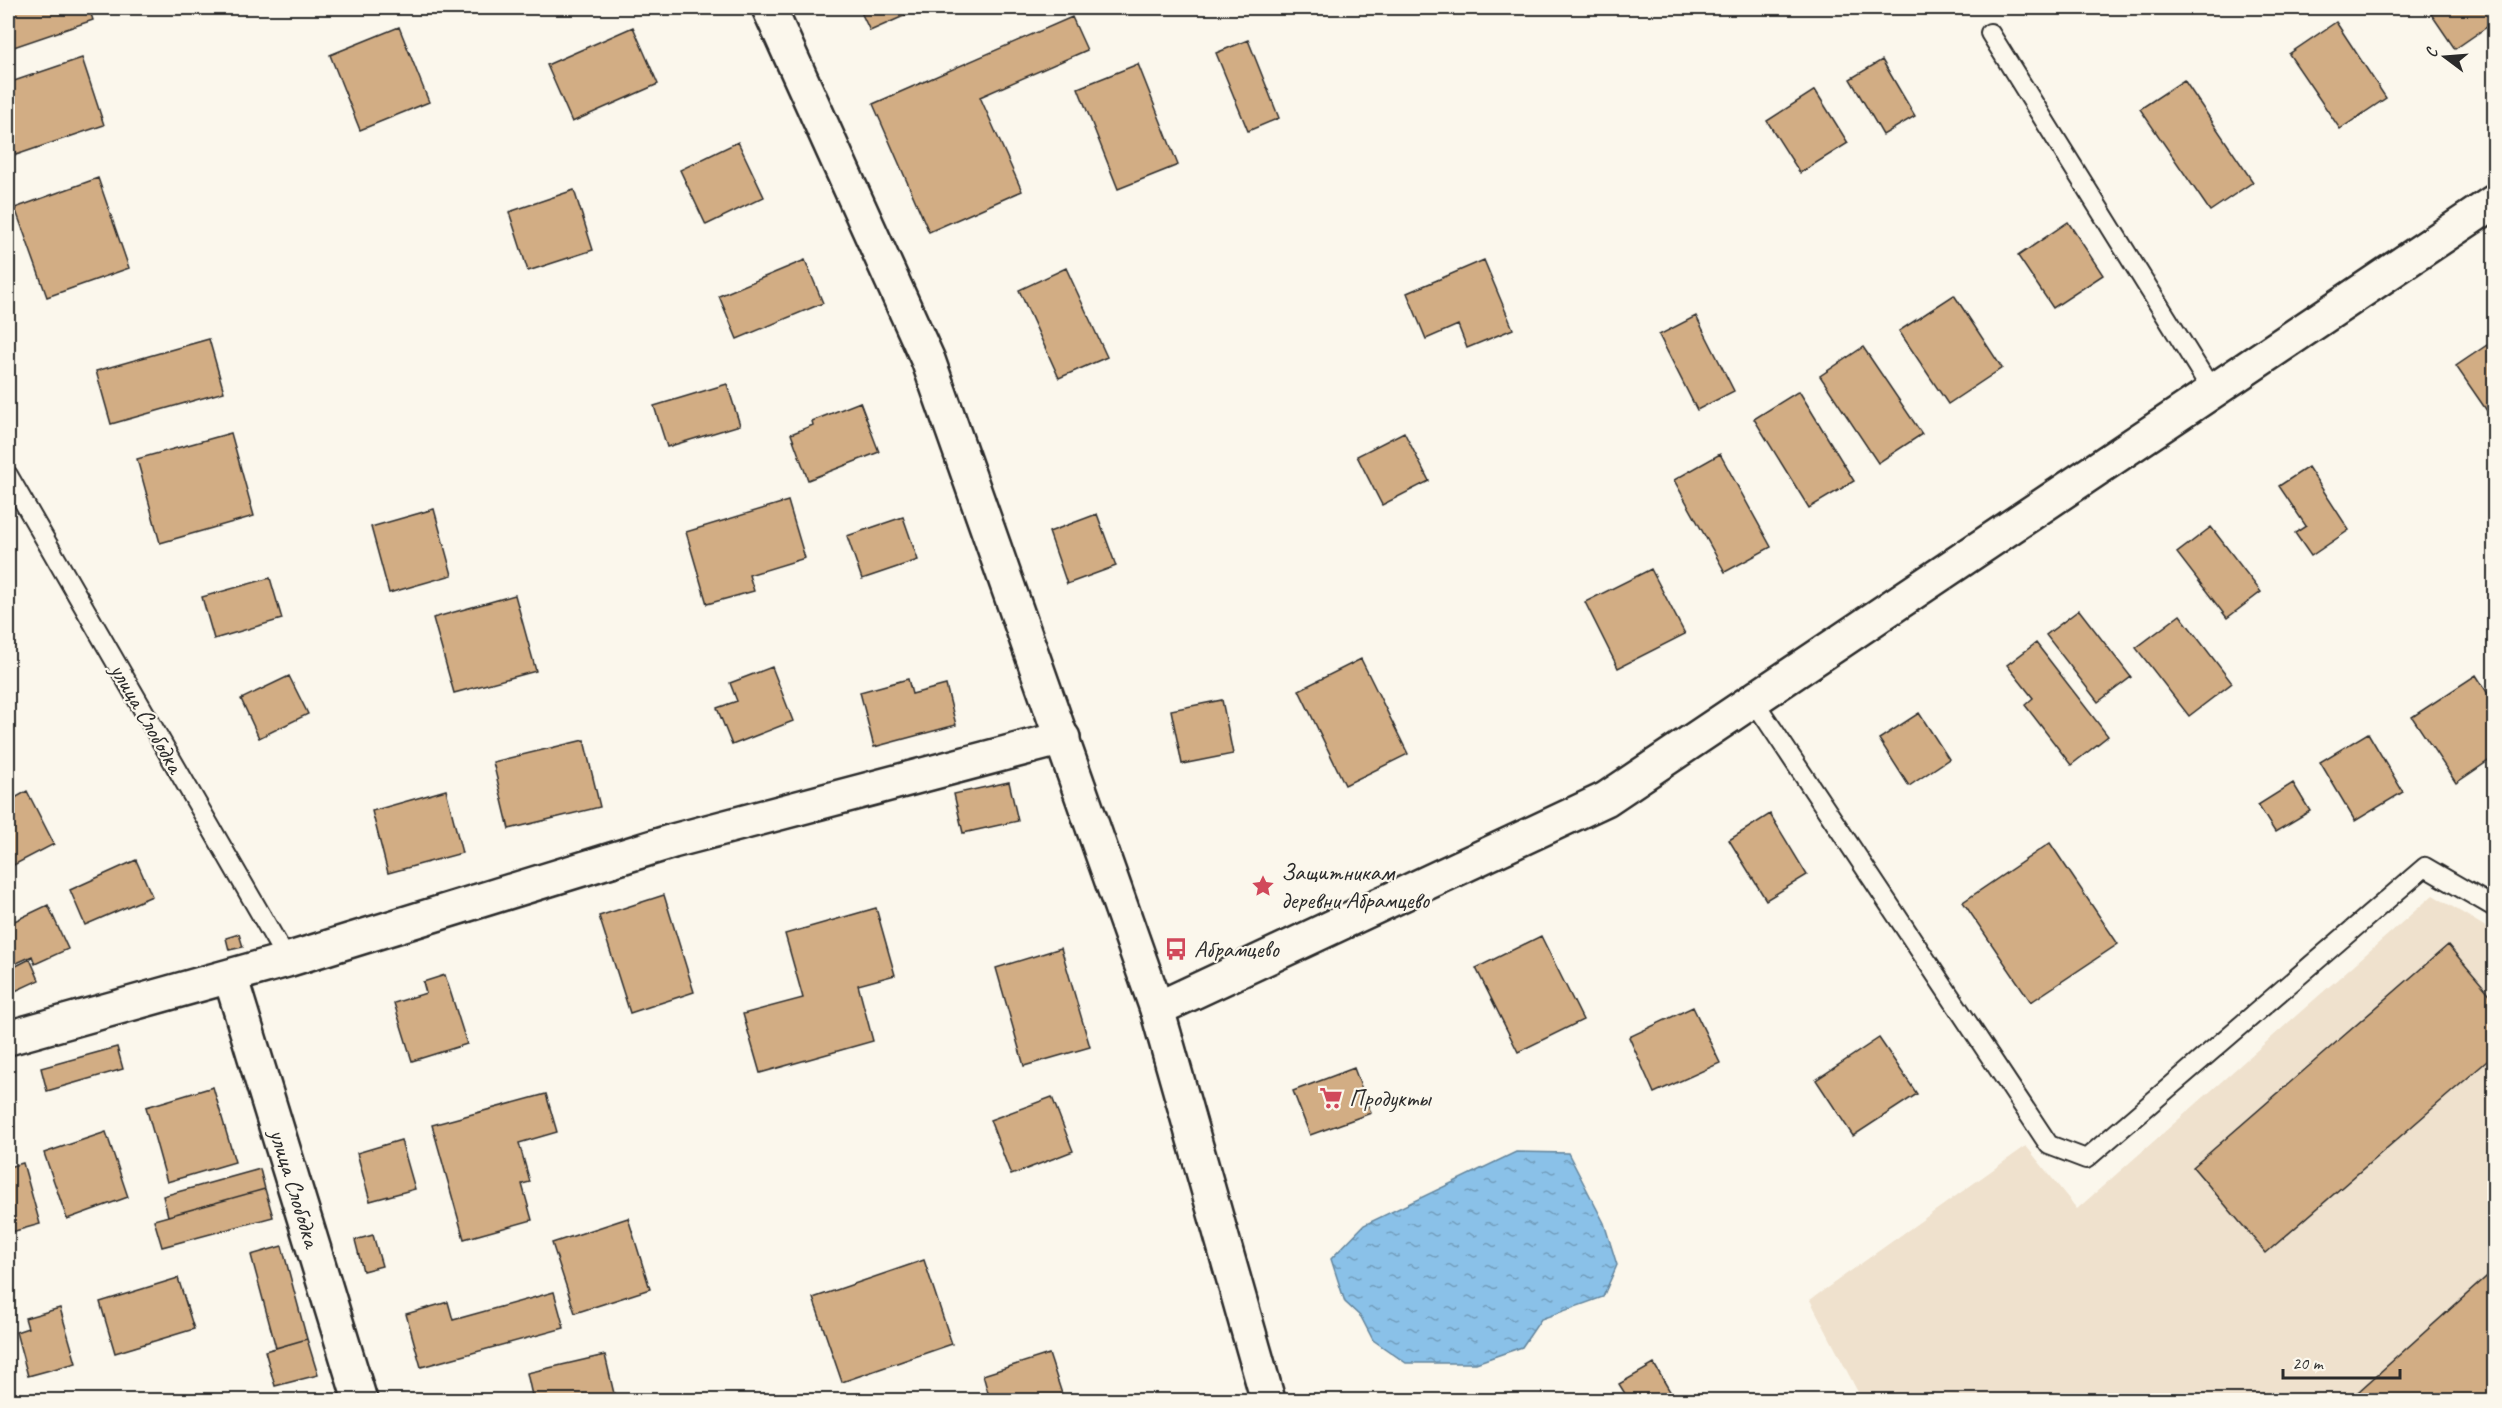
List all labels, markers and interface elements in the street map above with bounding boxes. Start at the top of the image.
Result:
north arrow [2415,27,2475,87]
text: С [2421,45,2443,60]
street label: улица Слободка [103,656,192,780]
place label: Защитникам деревни Абрамцево [1281,857,1431,915]
place icon: Защитникам деревни Абрамцево [1250,873,1276,899]
place label: Абрамцево [1194,934,1280,964]
bus stop icon: Абрамцево [1163,936,1189,962]
place label: Продукты [1349,1083,1433,1113]
supermarket icon: Продукты [1318,1085,1344,1111]
street label: улица Слободка [262,1123,328,1253]
scale bar [2283,1342,2400,1380]
text: 20 m [2292,1352,2325,1374]

